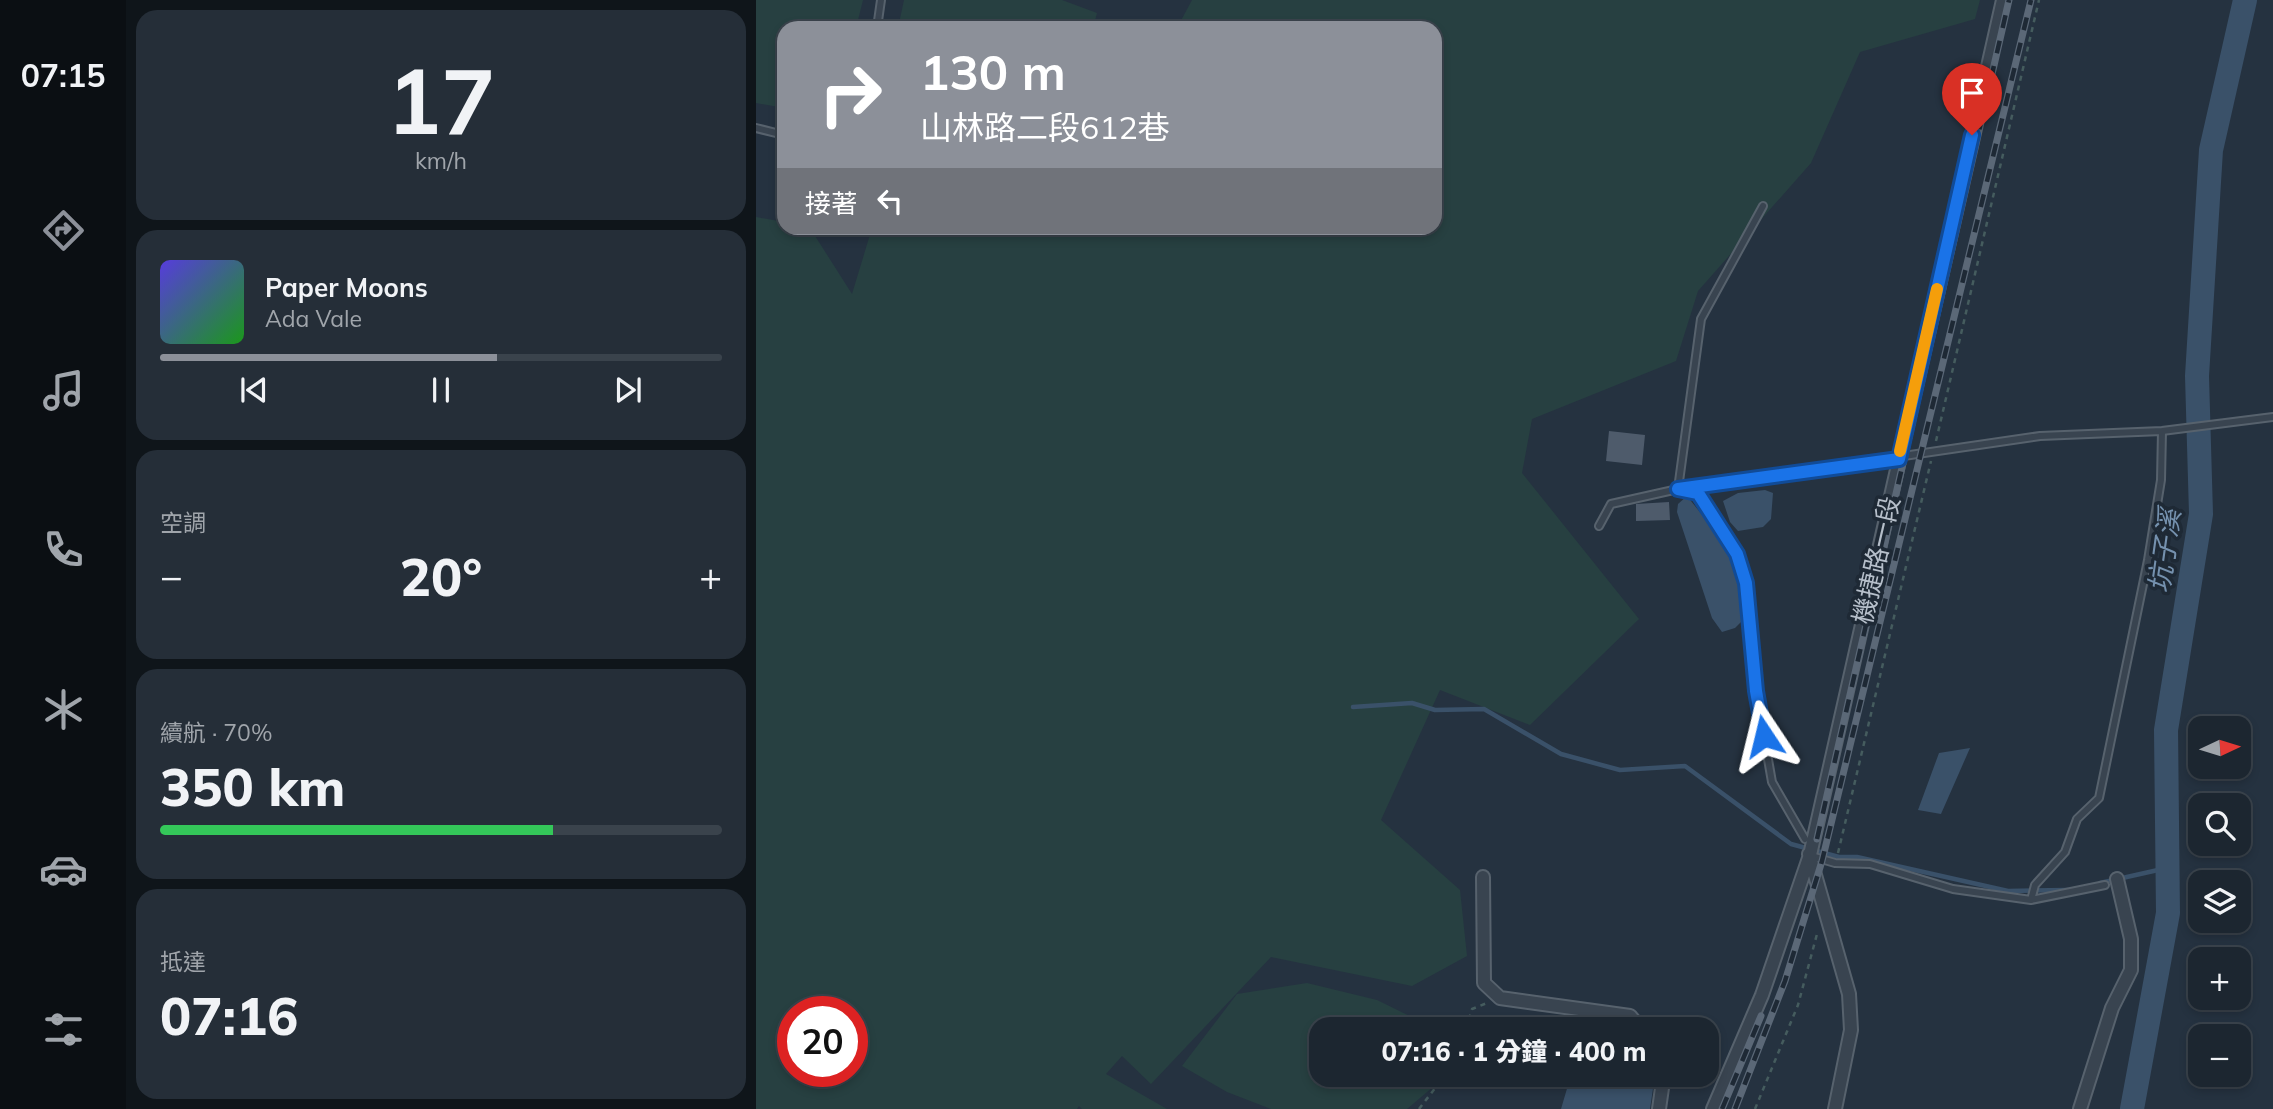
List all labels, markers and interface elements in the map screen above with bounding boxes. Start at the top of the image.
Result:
text: 130 m [920,41,1066,102]
text: 17 [386,43,496,157]
icon: right [805,49,896,140]
text: 07:15 [21,55,105,95]
pin [1942,63,2002,135]
icon: arrive [1953,74,1991,112]
text: 山林路二段612巷 [920,107,1170,147]
text: km/h [415,146,467,175]
icon: left [871,182,909,220]
text: 接著 [805,187,857,220]
icon: directions [39,206,88,255]
text: Paper Moons [265,271,428,304]
text: Ada Vale [265,304,362,333]
icon: music [39,366,88,415]
icon: previous [235,371,273,409]
icon: pause [422,371,460,409]
icon: next [609,371,647,409]
street label: 機捷路一段 [1845,493,1907,627]
water label: 坑子溪 [2141,503,2188,595]
text: 空調 [160,508,206,537]
icon: phone [39,525,88,574]
text: 20° [400,544,482,609]
text: − [160,552,183,600]
text: + [699,552,722,600]
icon: climate [39,685,88,734]
position arrow [1727,699,1801,773]
north arrow [2188,716,2250,779]
map controls [2188,716,2251,1087]
text: 續航 · 70% [160,718,272,747]
text: 350 km [160,754,345,819]
button: search [2188,793,2251,856]
icon: car [39,845,88,894]
button: layers [2188,870,2251,933]
text: 抵達 [160,947,206,976]
button: + [2188,947,2251,1010]
text: 07:16 [160,983,298,1048]
speed limit sign: 20 [777,996,868,1087]
icon: filters [39,1005,88,1054]
button: − [2188,1024,2251,1087]
text: 07:16 · 1 分鐘 · 400 m [1382,1035,1646,1068]

